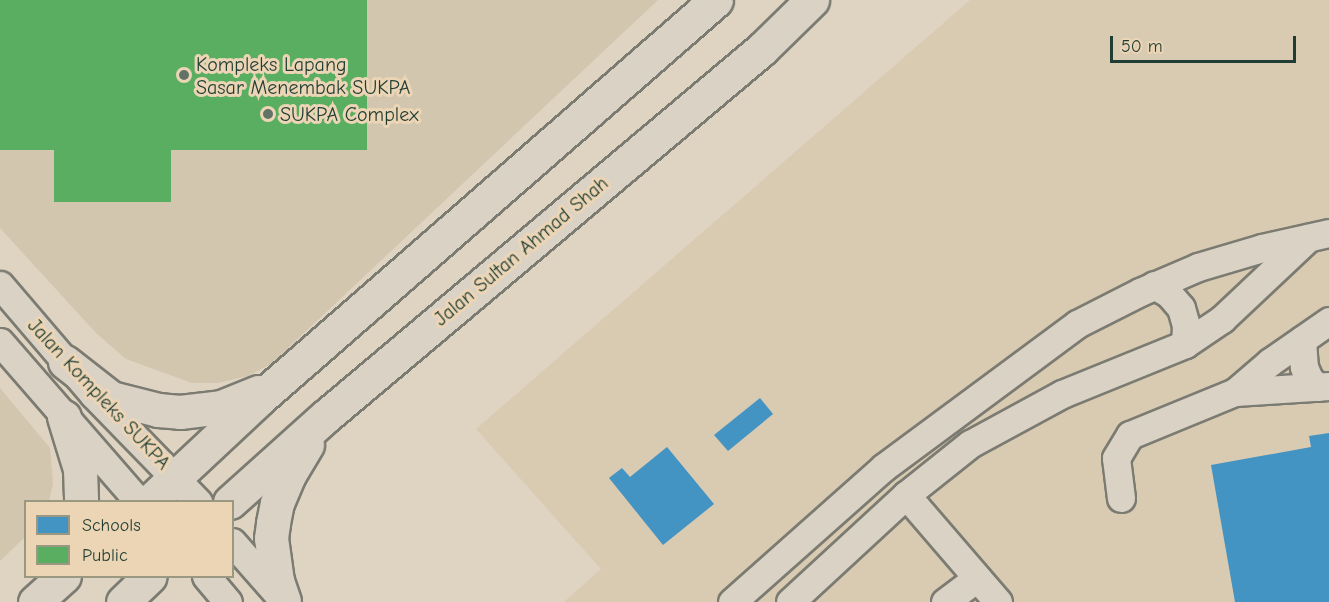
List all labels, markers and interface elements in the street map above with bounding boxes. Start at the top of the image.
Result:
scale bar [1113,24,1299,62]
text: 50 m [1121,36,1163,57]
place label: Kompleks Lapang Sasar Menembak SUKPA [196,52,410,99]
marker: Kompleks Lapang Sasar Menembak SUKPA [177,68,191,82]
place label: SUKPA Complex [280,102,419,126]
marker: SUKPA Complex [261,107,275,121]
street label: Jalan Sultan Ahmad Shah [429,171,613,331]
street label: Jalan Kompleks SUKPA [23,313,175,475]
legend [24,500,234,578]
text: Schools [82,515,141,536]
text: Public [82,545,128,566]

